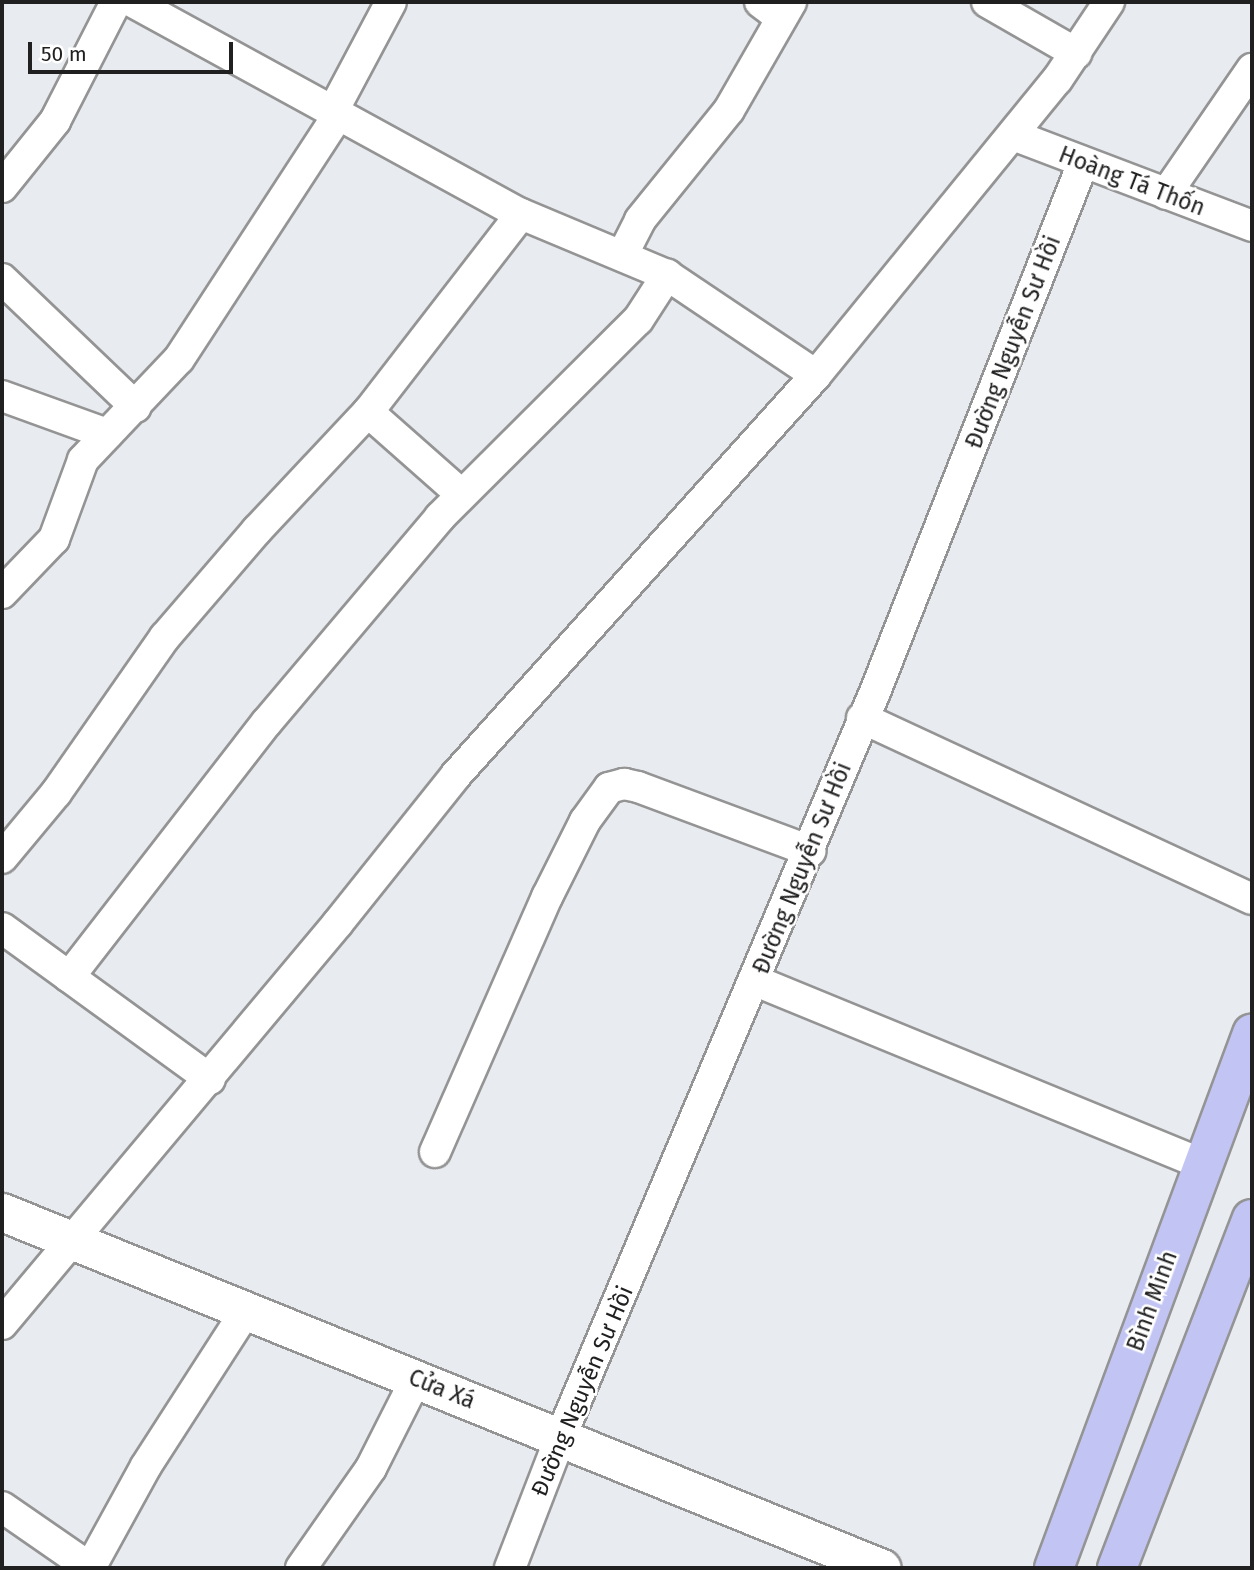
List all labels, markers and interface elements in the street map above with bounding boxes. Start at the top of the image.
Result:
scale bar [32,28,236,72]
text: 50 m [41,41,87,67]
street label: Hoàng Tá Thốn [1055,140,1209,222]
street label: Đường Nguyễn Sư Hồi [960,232,1066,452]
street label: Đường Nguyễn Sư Hồi [747,758,857,978]
street label: Bình Minh [1121,1247,1183,1355]
street label: Đường Nguyễn Sư Hồi [525,1282,639,1500]
street label: Cửa Xá [405,1363,479,1415]

